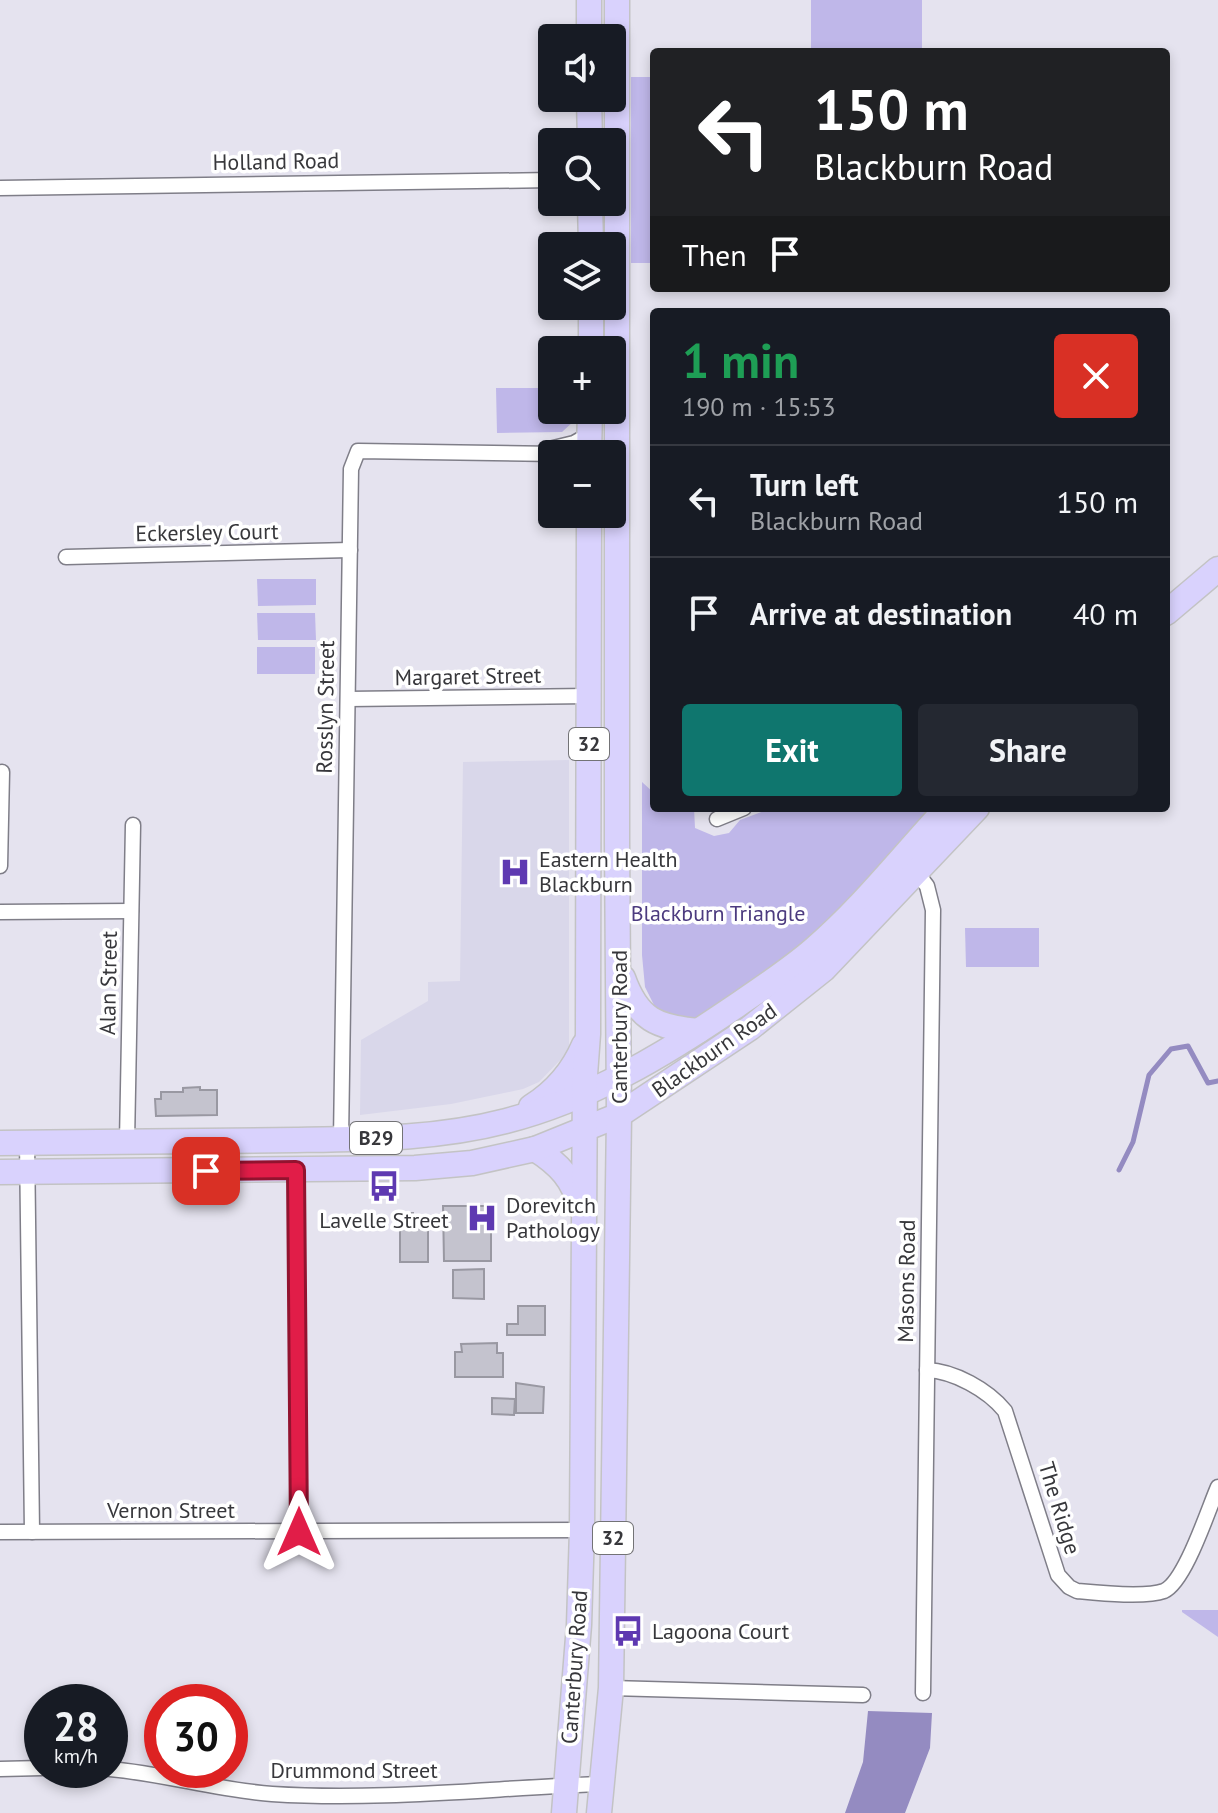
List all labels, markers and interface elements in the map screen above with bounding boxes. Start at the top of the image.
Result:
map controls [538,24,626,528]
button: sound [538,24,626,112]
text: 150 m [814,73,969,145]
icon: left [682,80,786,184]
button: search [538,128,626,216]
text: Blackburn Road [814,143,1053,190]
street label: Holland Road [212,146,340,176]
button: layers [538,232,626,320]
icon: arrive [763,232,807,276]
text: Then [682,235,747,274]
text: 1 min [682,329,799,391]
button: close [1054,334,1138,418]
button: + [538,336,626,424]
text: 190 m · 15:53 [682,390,836,423]
button: − [538,440,626,528]
text: Turn left [750,465,858,504]
icon: left [682,479,726,523]
text: 150 m [1057,482,1138,521]
text: Blackburn Road [750,504,923,537]
street label: Eckersley Court [135,517,279,547]
icon: arrive [682,591,726,635]
text: Arrive at destination [750,594,1012,633]
text: 40 m [1073,594,1138,633]
street label: Rosslyn Street [310,640,340,774]
street label: Margaret Street [394,661,542,691]
button: Exit [682,704,902,796]
button: Share [918,704,1138,796]
road number: 32 [569,728,609,760]
place label: Eastern Health Blackburn [539,845,678,898]
hospital icon: Eastern Health Blackburn [498,855,532,889]
park label: Blackburn Triangle [631,899,805,927]
street label: Alan Street [93,930,123,1035]
street label: Canterbury Road [605,950,633,1104]
street label: Blackburn Road [646,997,782,1103]
road number: B29 [350,1122,402,1154]
pin [172,1137,240,1205]
icon: arrive [184,1149,228,1193]
bus stop icon: Lavelle Street [367,1169,401,1203]
place label: Dorevitch Pathology [506,1191,601,1244]
hospital icon: Dorevitch Pathology [465,1201,499,1235]
place label: Lavelle Street [319,1206,449,1234]
street label: Masons Road [891,1219,921,1343]
street label: The Ridge [1033,1458,1087,1558]
position arrow [257,1490,341,1574]
street label: Vernon Street [106,1496,235,1524]
road number: 32 [593,1522,633,1554]
street label: Canterbury Road [555,1589,593,1745]
bus stop icon: Lagoona Court [611,1614,645,1648]
place label: Lagoona Court [652,1617,790,1645]
speed limit sign: 30 [144,1684,248,1788]
text: 28 [53,1700,99,1752]
text: km/h [54,1743,98,1769]
street label: Drummond Street [270,1756,438,1784]

